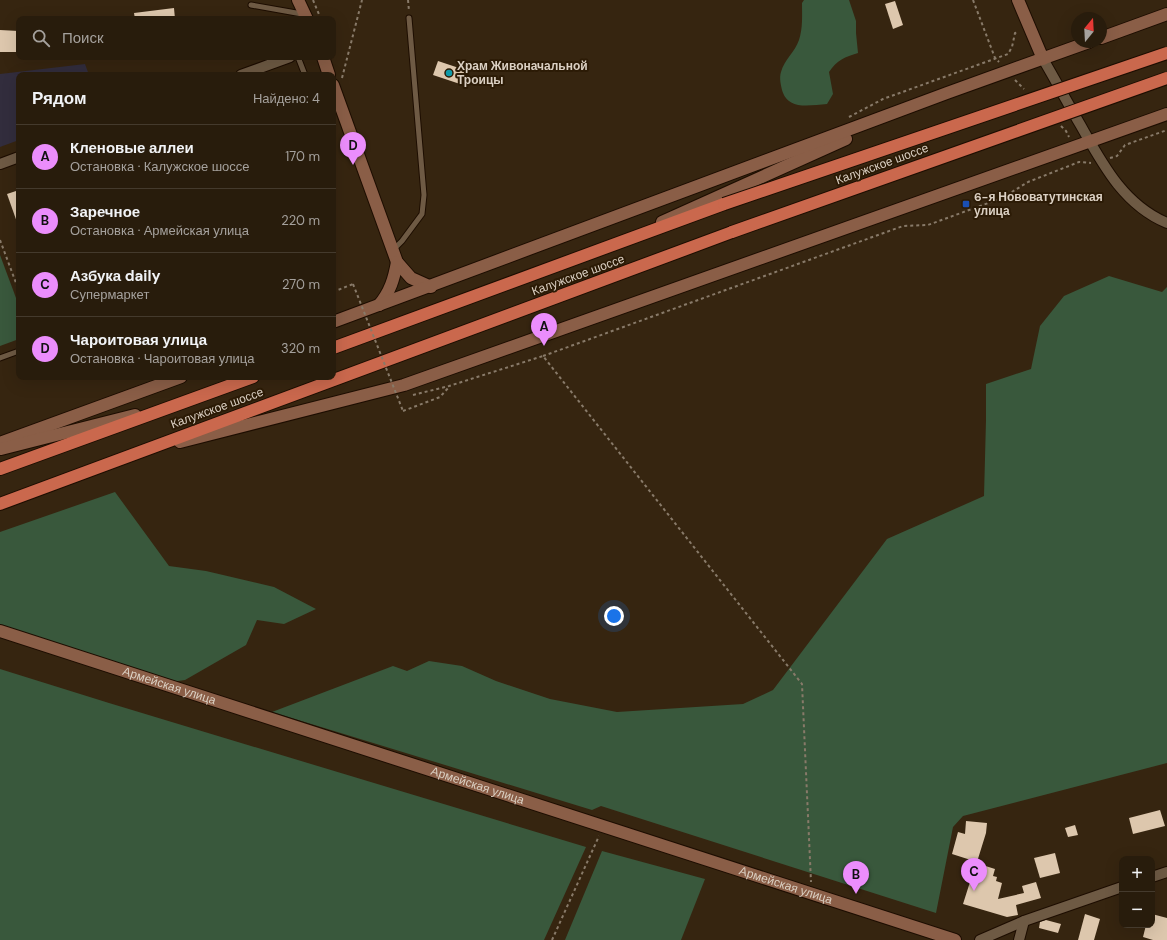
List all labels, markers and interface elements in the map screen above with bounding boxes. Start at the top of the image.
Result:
north arrow [1071,12,1107,48]
search box [16,16,336,60]
icon: search [30,27,52,49]
text: Поиск [62,28,104,48]
place label: Храм Живоначальной Троицы [457,58,588,88]
marker: Храм Живоначальной Троицы [444,68,454,78]
text: Рядом [32,87,87,109]
text: Найдено: 4 [253,90,320,107]
pin: D [340,132,366,165]
text: Кленовые аллеи [70,138,194,158]
street label: Калужское шоссе [833,140,931,188]
text: A [40,148,50,165]
text: 170 m [285,148,320,165]
text: Остановка · Калужское шоссе [70,158,250,175]
place label: 6-я Нововатутинская улица [974,189,1103,219]
marker: 6-я Нововатутинская улица [961,199,971,209]
text: Заречное [70,202,140,222]
text: B [41,212,49,229]
text: 220 m [281,212,320,229]
text: Остановка · Армейская улица [70,222,249,239]
street label: Калужское шоссе [529,251,627,299]
text: Азбука daily [70,266,161,286]
text: C [40,276,50,293]
text: 270 m [282,276,320,293]
text: Супермаркет [70,286,149,303]
pin: A [531,313,557,346]
text: Чароитовая улица [70,330,207,350]
text: D [40,340,50,357]
text: 320 m [281,340,320,357]
text: Остановка · Чароитовая улица [70,350,255,367]
street label: Калужское шоссе [168,384,266,432]
your location [604,606,624,626]
street label: Армейская улица [121,663,218,708]
street label: Армейская улица [429,763,527,808]
map controls [1119,856,1155,928]
button: + [1119,856,1155,892]
pin: C [961,858,987,891]
pin: B [843,861,869,894]
street label: Армейская улица [737,863,835,908]
button: − [1119,892,1155,928]

